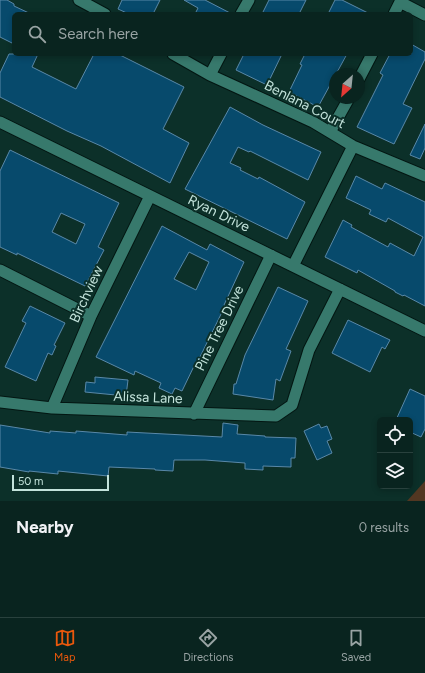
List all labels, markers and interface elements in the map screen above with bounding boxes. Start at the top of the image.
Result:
search box [12,12,413,56]
icon: search [26,23,48,45]
text: Search here [58,25,138,43]
north arrow [329,68,365,104]
street label: Benlana Court [261,77,348,132]
street label: Ryan Drive [185,191,253,236]
street label: Birchview [66,263,107,325]
street label: Pine Tree Drive [191,282,248,374]
street label: Alissa Lane [113,388,183,407]
map controls [377,417,413,489]
button: locate [377,417,413,453]
button: layers [377,453,413,489]
scale bar [12,473,109,492]
text: 50 m [18,475,43,488]
text: Nearby [16,517,74,537]
text: 0 results [359,520,409,535]
tab: Map [54,627,76,664]
tab: Directions [183,627,233,664]
tab: Saved [341,627,371,664]

